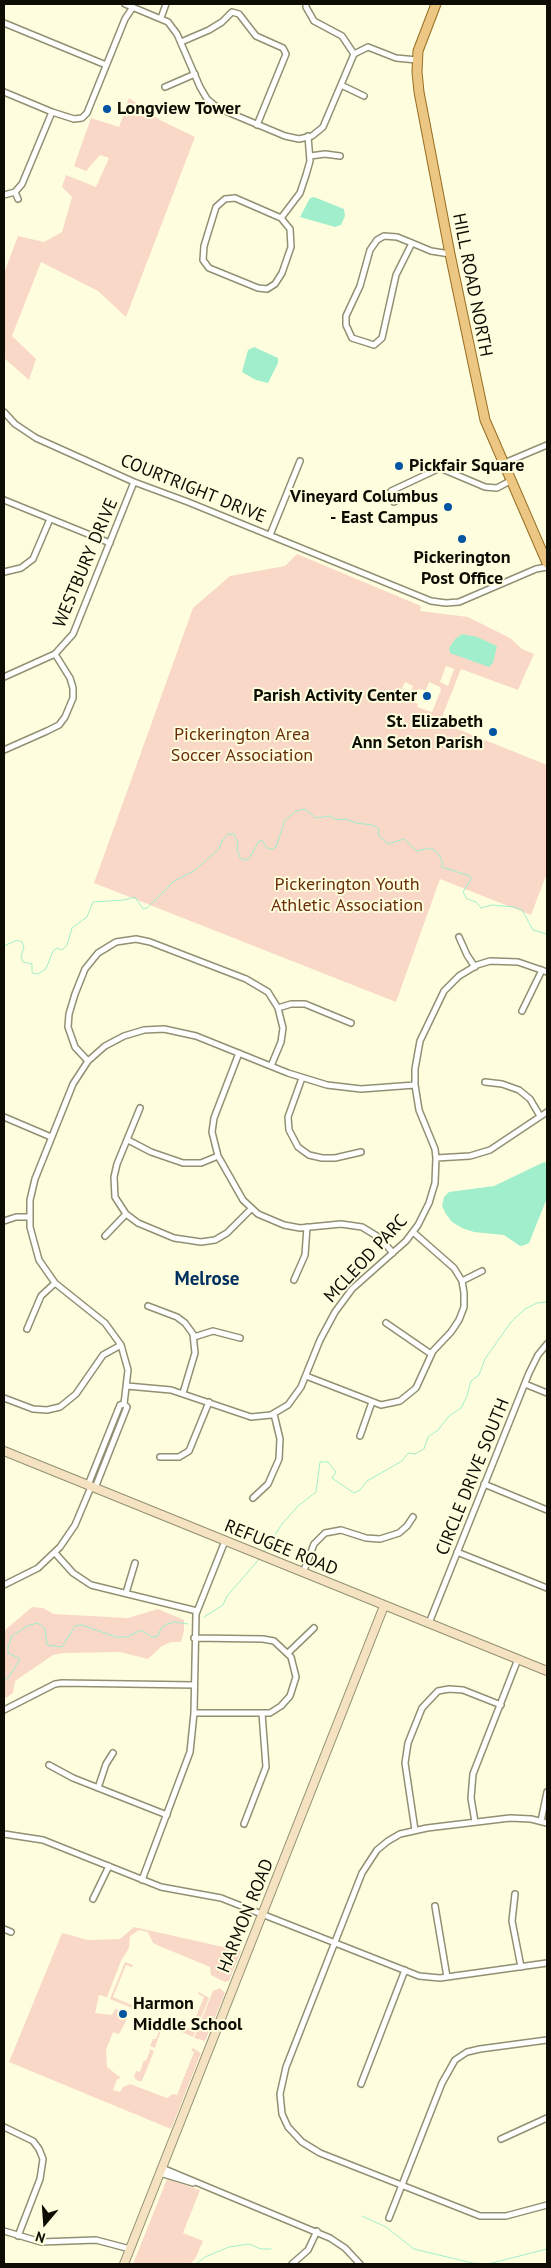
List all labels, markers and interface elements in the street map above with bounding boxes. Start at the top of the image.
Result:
place label: Longview Tower [117,98,240,120]
marker: Longview Tower [101,103,113,115]
street label: HILL ROAD NORTH [447,211,497,359]
street label: COURTRIGHT DRIVE [117,450,269,528]
place label: Pickfair Square [409,455,524,477]
marker: Pickfair Square [393,460,405,472]
place label: Vineyard Columbus - East Campus [290,486,438,528]
street label: WESTBURY DRIVE [49,495,123,631]
marker: Vineyard Columbus - East Campus [442,501,454,513]
marker: Pickerington Post Office [456,533,468,545]
place label: Pickerington Post Office [414,547,510,590]
place label: Parish Activity Center [253,685,417,707]
marker: Parish Activity Center [421,690,433,702]
place label: St. Elizabeth Ann Seton Parish [352,711,483,754]
park label: Pickerington Area Soccer Association [171,724,313,766]
marker: St. Elizabeth Ann Seton Parish [487,726,499,738]
park label: Pickerington Youth Athletic Association [271,874,423,916]
street label: MCLEOD PARC [320,1211,412,1307]
district label: Melrose [175,1269,239,1291]
street label: CIRCLE DRIVE SOUTH [432,1395,514,1559]
street label: REFUGEE ROAD [221,1515,341,1581]
street label: HARMON ROAD [213,1856,279,1976]
place label: Harmon Middle School [133,1993,242,2036]
marker: Harmon Middle School [117,2008,129,2020]
north arrow [20,2198,70,2248]
text: N [33,2227,48,2247]

